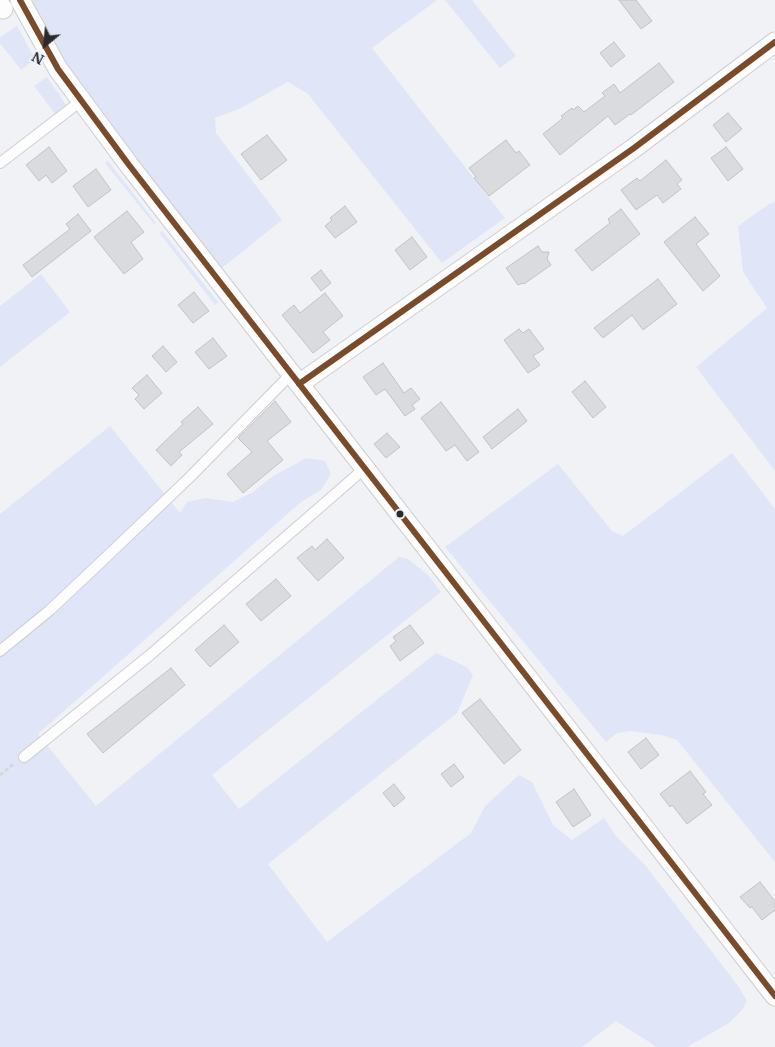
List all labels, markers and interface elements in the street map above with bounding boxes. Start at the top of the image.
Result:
north arrow [20,20,70,70]
text: N [29,48,47,69]
unlabelled marker [395,509,405,519]

